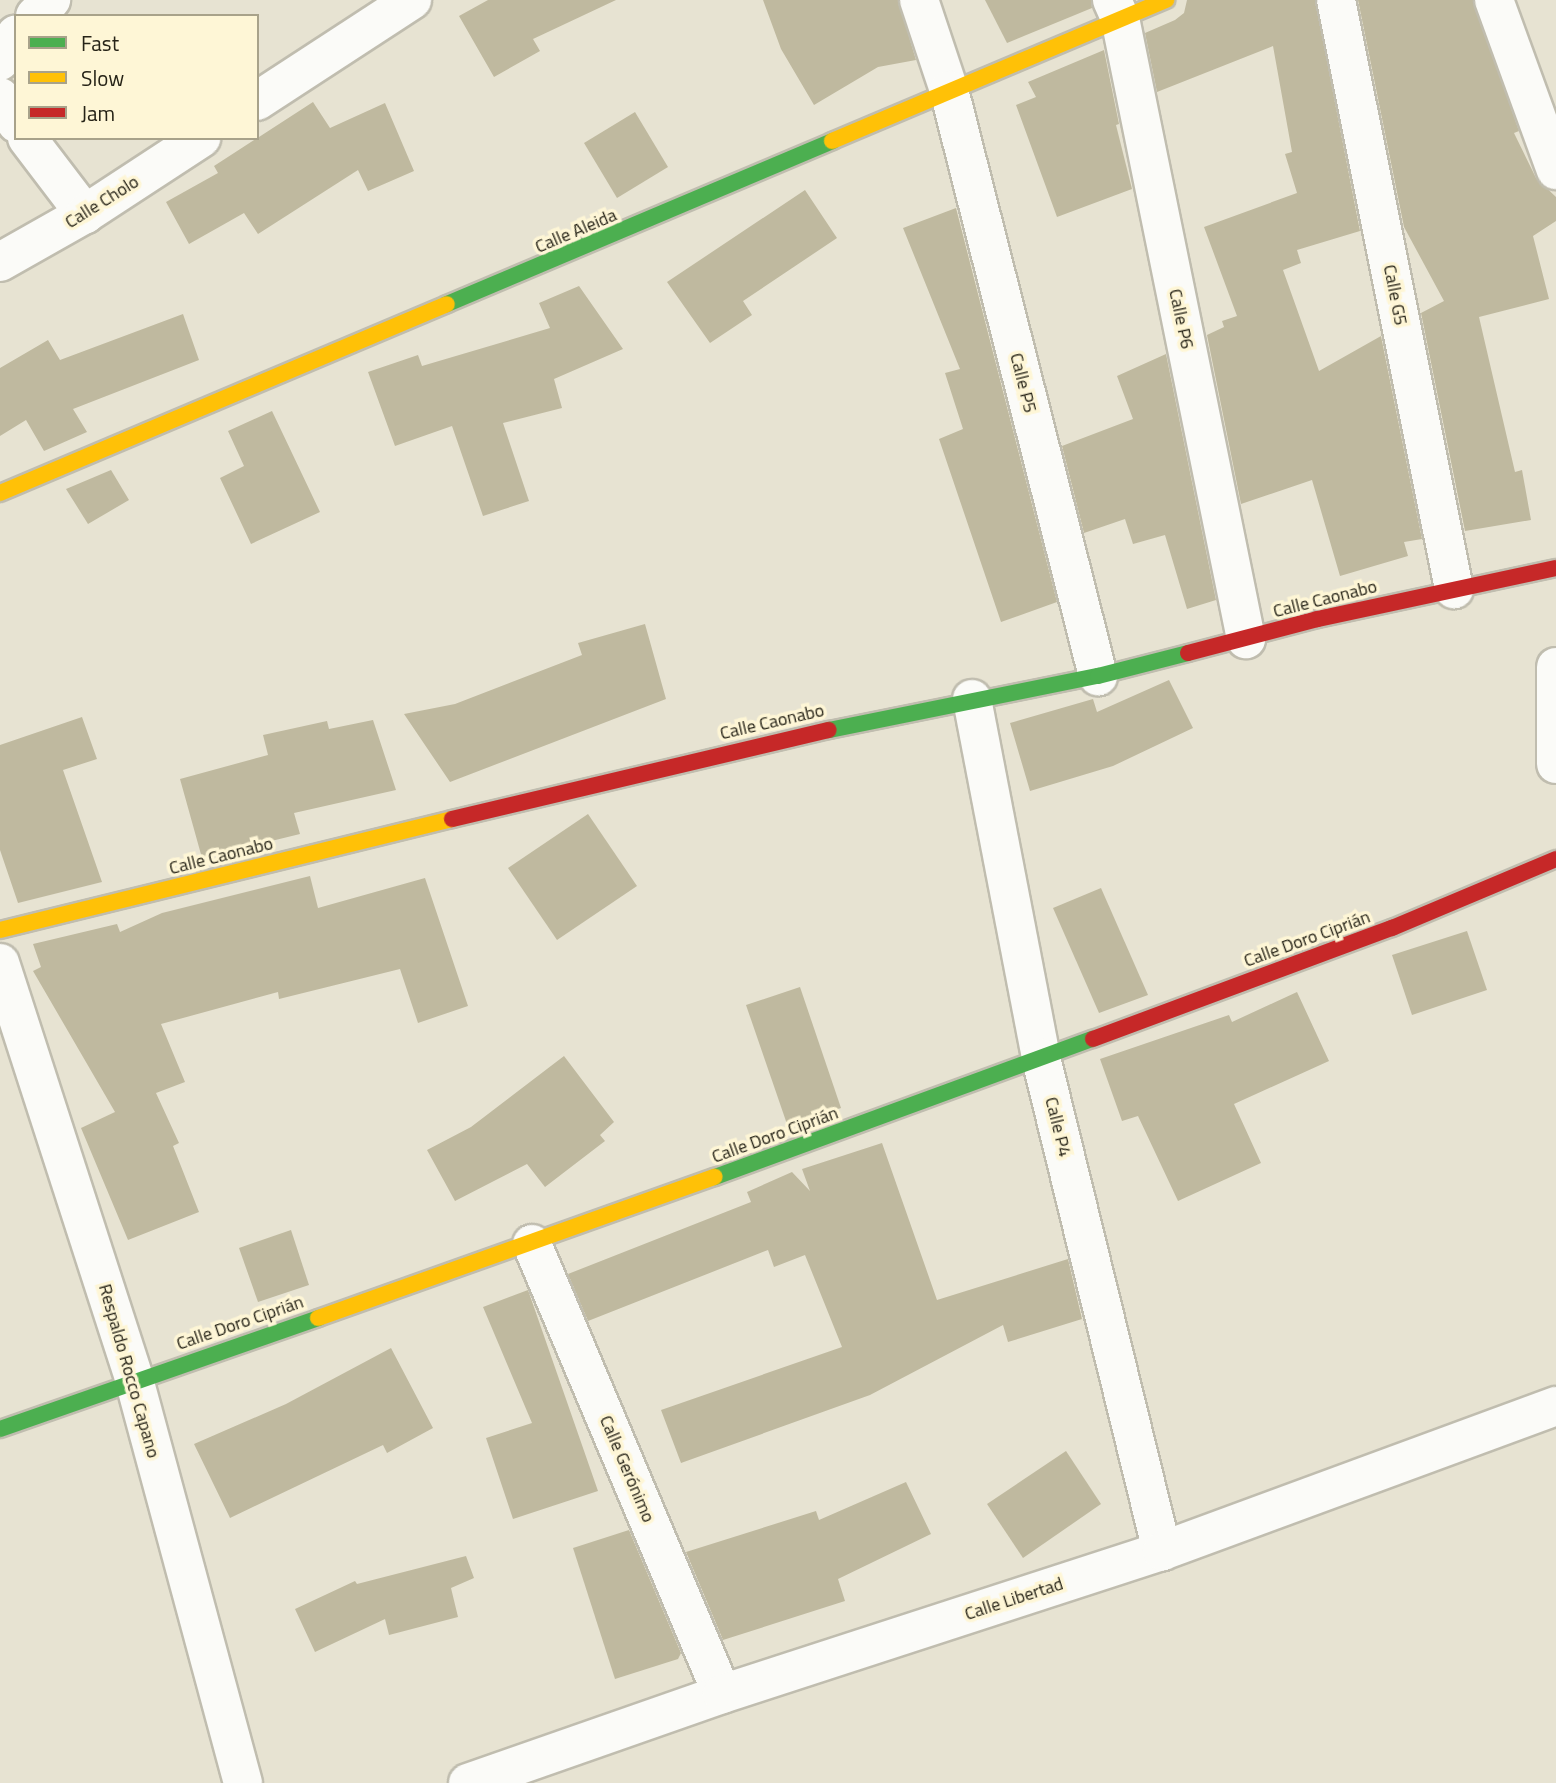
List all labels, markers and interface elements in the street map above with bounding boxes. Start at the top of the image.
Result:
legend [14,14,259,140]
text: Fast [81,27,119,59]
text: Slow [81,62,124,94]
text: Jam [81,97,115,129]
street label: Calle Cholo [61,171,143,233]
street label: Calle Aleida [532,204,620,258]
street label: Calle G5 [1379,263,1411,327]
street label: Calle P6 [1164,287,1198,351]
street label: Calle P5 [1005,351,1041,415]
street label: Calle Caonabo [1271,576,1379,622]
street label: Calle Caonabo [718,700,826,744]
street label: Calle Caonabo [167,833,275,879]
street label: Calle Doro Ciprián [1241,906,1373,972]
street label: Calle P4 [1040,1095,1076,1159]
street label: Calle Doro Ciprián [709,1102,841,1168]
street label: Respaldo Rocco Capano [94,1282,164,1460]
street label: Calle Doro Ciprián [174,1291,306,1355]
street label: Calle Gerónimo [595,1412,659,1526]
street label: Calle Libertad [962,1573,1066,1625]

